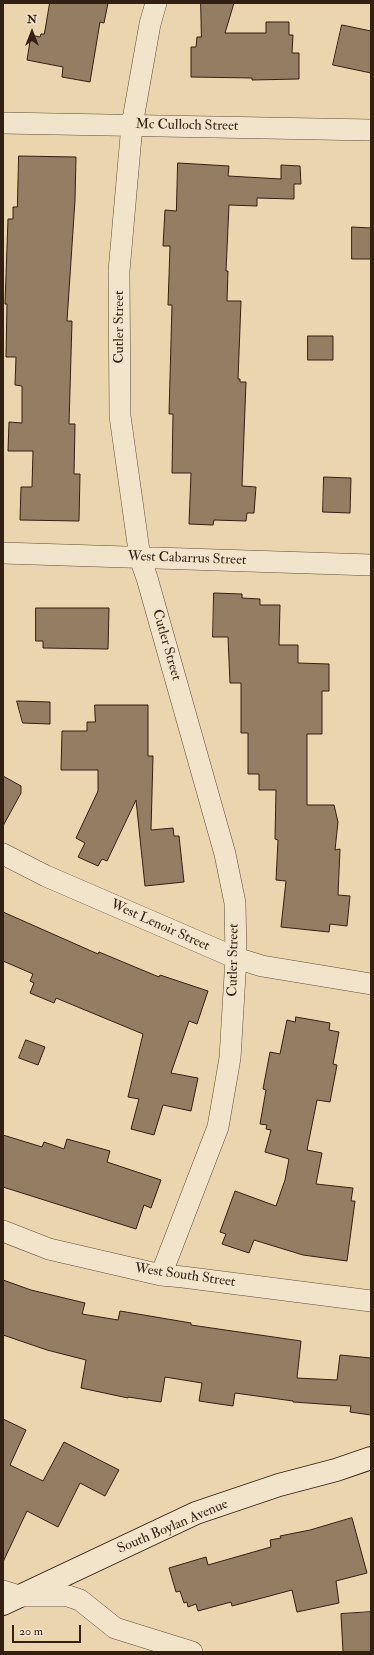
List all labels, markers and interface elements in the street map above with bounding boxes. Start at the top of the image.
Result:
north arrow [12,12,52,52]
text: N [27,13,37,26]
street label: Mc Culloch Street [135,117,239,135]
street label: Cutler Street [112,290,128,364]
street label: West Cabarrus Street [127,549,247,569]
street label: Cutler Street [148,608,184,682]
street label: West Lenoir Street [108,897,212,955]
street label: Cutler Street [225,923,243,997]
street label: West South Street [134,1261,236,1291]
street label: South Boylan Avenue [115,1496,231,1558]
scale bar [14,1617,83,1643]
text: 20 m [19,1624,43,1639]

